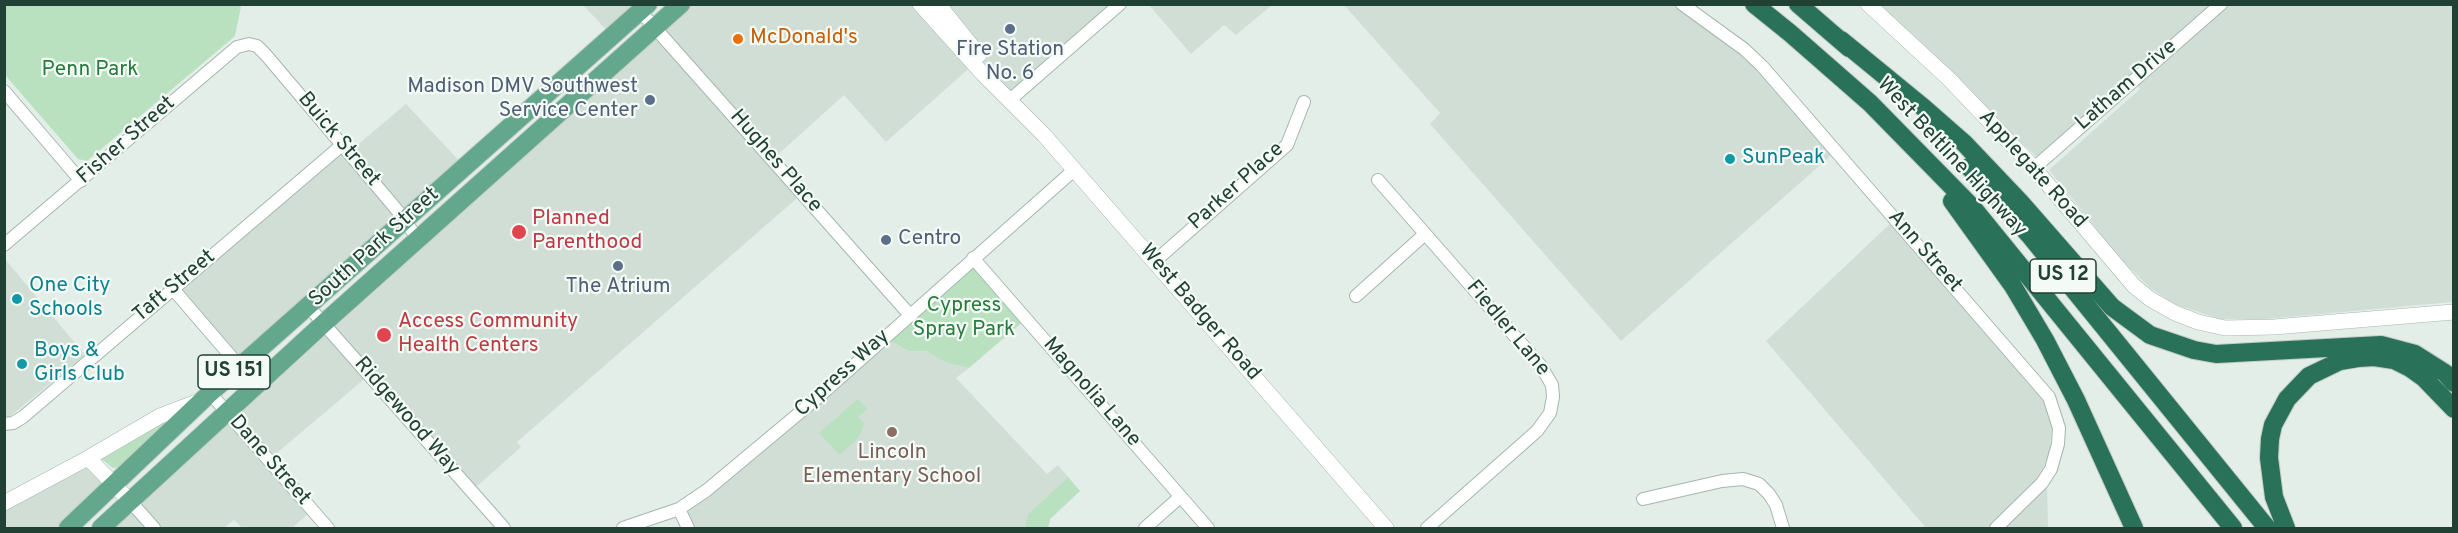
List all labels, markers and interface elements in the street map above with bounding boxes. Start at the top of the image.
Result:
marker: Fire Station No. 6 [1003,22,1017,36]
place label: McDonald's [750,26,858,52]
marker: McDonald's [731,32,745,46]
street label: Latham Drive [2071,35,2183,137]
place label: Fire Station No. 6 [956,38,1064,88]
park label: Penn Park [42,58,138,84]
street label: West Beltline Highway [1871,73,2031,243]
place label: Madison DMV Southwest Service Center [407,75,638,125]
street label: Buick Street [291,88,385,192]
street label: Fisher Street [73,92,181,190]
marker: Madison DMV Southwest Service Center [643,93,657,107]
street label: Hughes Place [723,105,827,219]
street label: Applegate Road [1972,106,2092,234]
street label: Parker Place [1184,138,1290,236]
place label: SunPeak [1742,146,1825,172]
marker: SunPeak [1723,152,1737,166]
street label: South Park Street [305,183,445,313]
street label: Ann Street [1881,206,1967,298]
place label: Planned Parenthood [532,207,642,257]
marker: Planned Parenthood [510,223,528,241]
place label: Centro [898,227,961,253]
marker: Centro [879,233,893,247]
street label: West Badger Road [1133,239,1265,387]
street label: Taft Street [129,245,221,329]
marker: The Atrium [611,259,625,273]
road number: US 12 [2030,259,2096,293]
place label: One City Schools [29,274,110,324]
place label: The Atrium [566,275,670,301]
street label: Fiedler Lane [1460,276,1554,382]
marker: One City Schools [10,292,24,306]
park label: Cypress Spray Park [913,294,1015,344]
place label: Access Community Health Centers [398,310,578,360]
street label: Cypress Way [790,325,896,423]
marker: Access Community Health Centers [375,326,393,344]
street label: Magnolia Lane [1037,333,1145,453]
place label: Boys & Girls Club [34,339,125,389]
street label: Ridgewood Way [348,353,464,481]
road number: US 151 [198,355,270,389]
marker: Boys & Girls Club [15,357,29,371]
street label: Dane Street [223,411,315,511]
marker: Lincoln Elementary School [885,425,899,439]
place label: Lincoln Elementary School [803,441,981,491]

